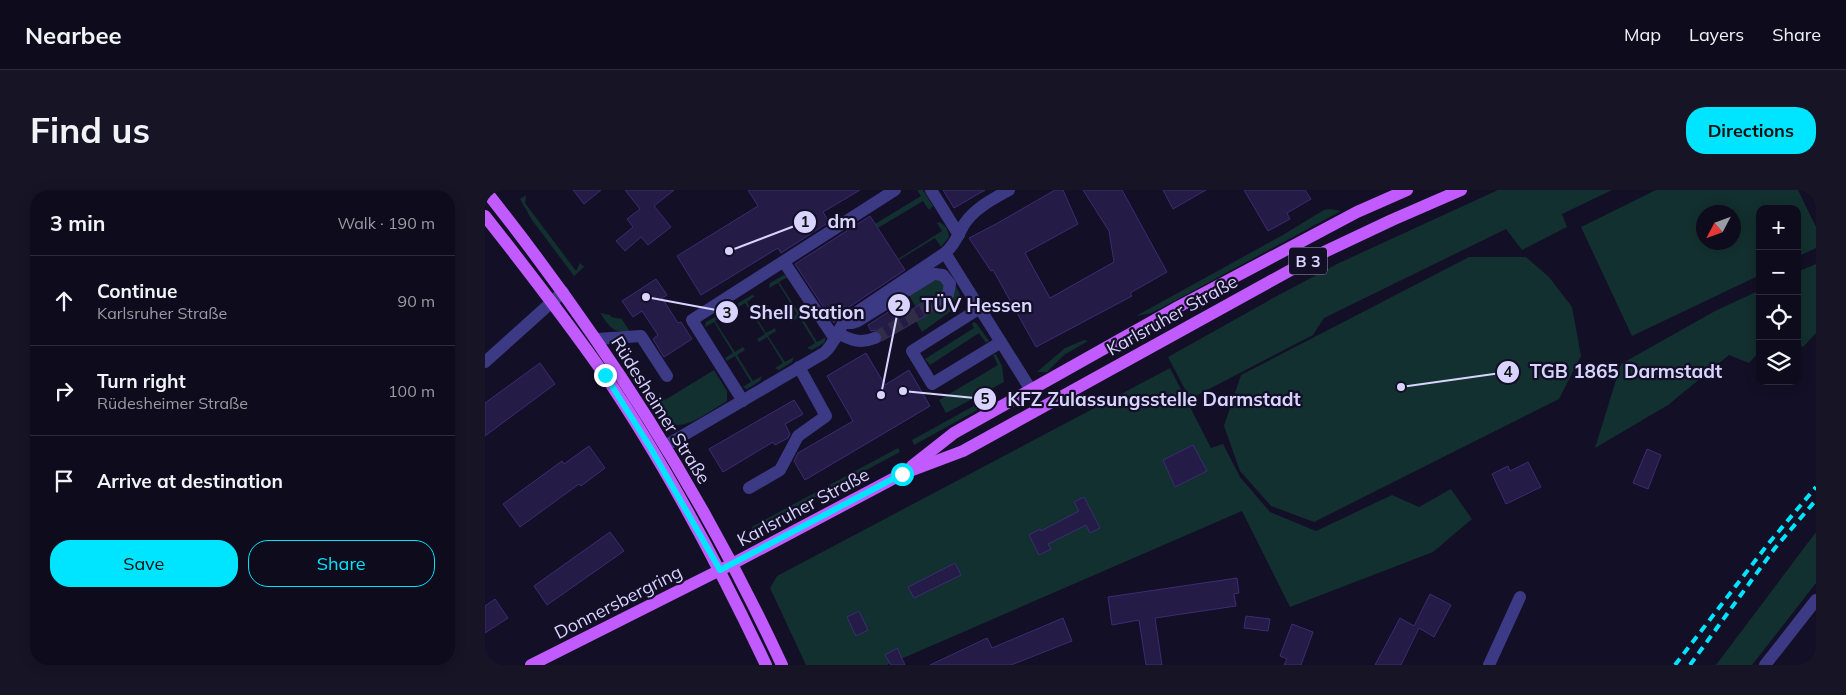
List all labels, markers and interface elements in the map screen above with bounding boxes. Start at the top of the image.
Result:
text: Nearbee [25,20,122,50]
text: Map [1624,23,1661,46]
text: Layers [1689,23,1744,46]
text: Share [1772,23,1821,46]
button: Directions [1686,107,1816,154]
text: Find us [30,108,150,152]
callout: dm [792,205,866,239]
north arrow [1696,205,1741,250]
map controls [1756,205,1801,385]
button: + [1756,205,1801,250]
text: dm [828,209,856,233]
text: 3 min [50,210,105,236]
text: 1 [800,212,810,231]
text: Walk · 190 m [337,213,435,233]
road number: B 3 [1289,248,1327,274]
button: − [1756,250,1801,295]
street label: Karlsruher Straße [1102,269,1242,361]
text: Continue [97,279,177,303]
icon: ahead [50,287,78,315]
callout: TÜV Hessen [886,288,1042,322]
text: 90 m [398,291,435,311]
text: TÜV Hessen [922,293,1032,317]
callout: Shell Station [715,295,875,329]
button: locate [1756,295,1801,340]
text: 2 [894,296,904,315]
text: Shell Station [749,300,865,324]
text: Karlsruher Straße [97,303,227,323]
text: 3 [722,303,732,322]
street label: Rüdesheimer Straße [606,332,716,488]
button: layers [1756,340,1801,385]
callout: TGB 1865 Darmstadt [1495,355,1732,389]
text: TGB 1865 Darmstadt [1530,359,1722,383]
text: 4 [1503,362,1513,381]
route end [594,364,617,387]
text: Turn right [97,369,186,393]
icon: right [50,377,78,405]
text: 100 m [388,381,435,401]
callout: KFZ Zulassungsstelle Darmstadt [973,382,1311,416]
text: KFZ Zulassungsstelle Darmstadt [1007,387,1301,411]
text: 5 [980,389,990,408]
text: Rüdesheimer Straße [97,393,248,413]
street label: Karlsruher Straße [733,462,873,552]
route start [891,463,914,486]
icon: arrive [50,467,78,495]
text: Arrive at destination [97,469,283,493]
button: Save [50,540,238,587]
button: Share [248,540,435,587]
street label: Donnersbergring [550,560,686,644]

